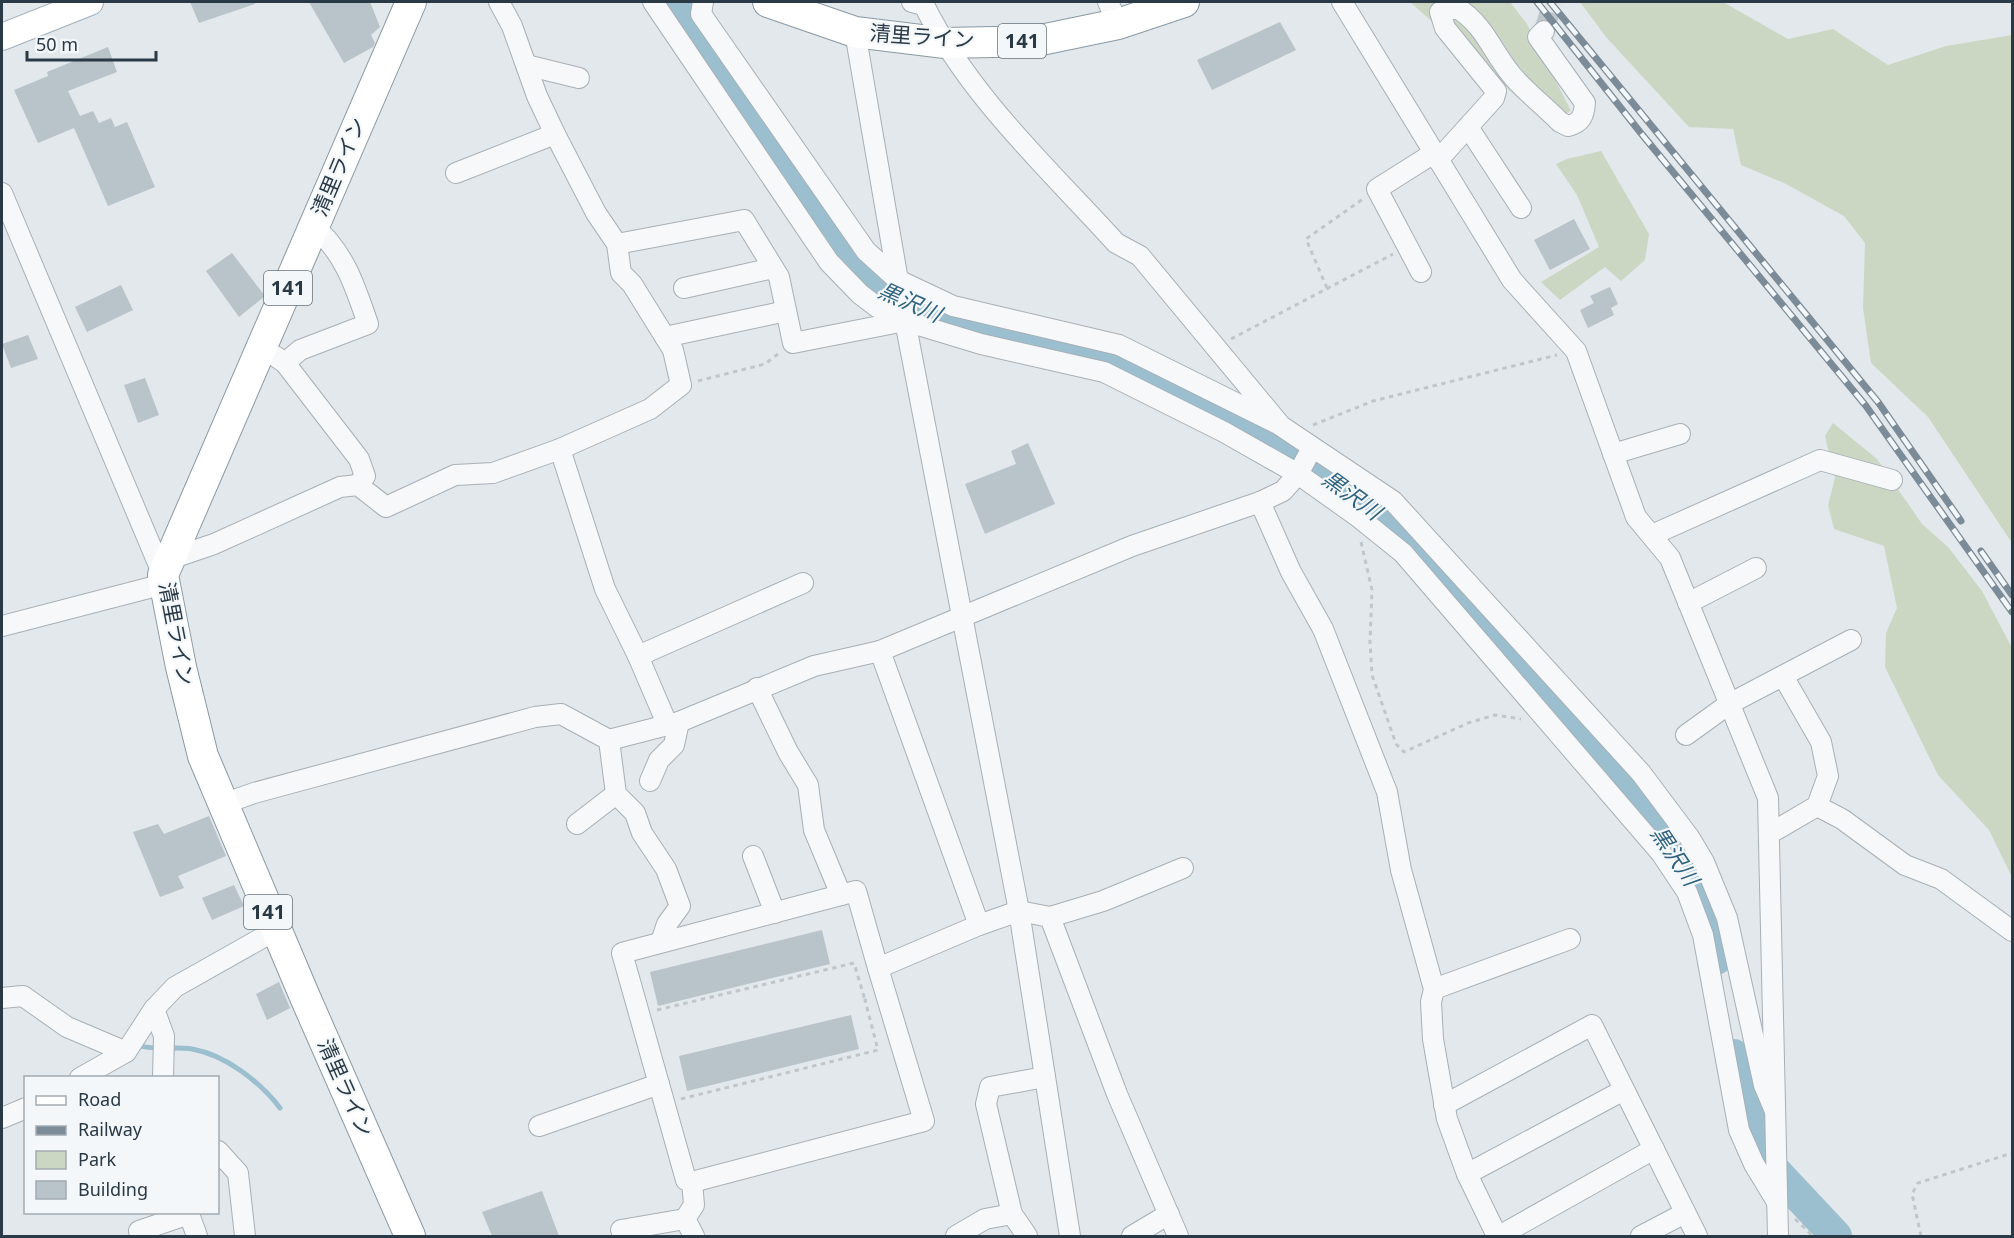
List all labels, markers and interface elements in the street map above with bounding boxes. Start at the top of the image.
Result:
street label: 清里ライン [869,18,975,54]
scale bar [27,24,156,62]
road number: 141 [998,24,1046,58]
text: 50 m [36,32,78,56]
street label: 清里ライン [305,113,371,220]
road number: 141 [264,271,312,305]
water label: 黒沢川 [874,274,948,329]
water label: 黒沢川 [1317,463,1390,527]
street label: 清里ライン [153,580,201,688]
water label: 黒沢川 [1645,820,1708,893]
road number: 141 [244,895,292,929]
street label: 清里ライン [312,1034,380,1141]
legend [24,1076,219,1214]
text: Road [78,1087,121,1111]
text: Railway [78,1117,143,1141]
text: Park [78,1147,116,1171]
text: Building [78,1177,148,1201]

